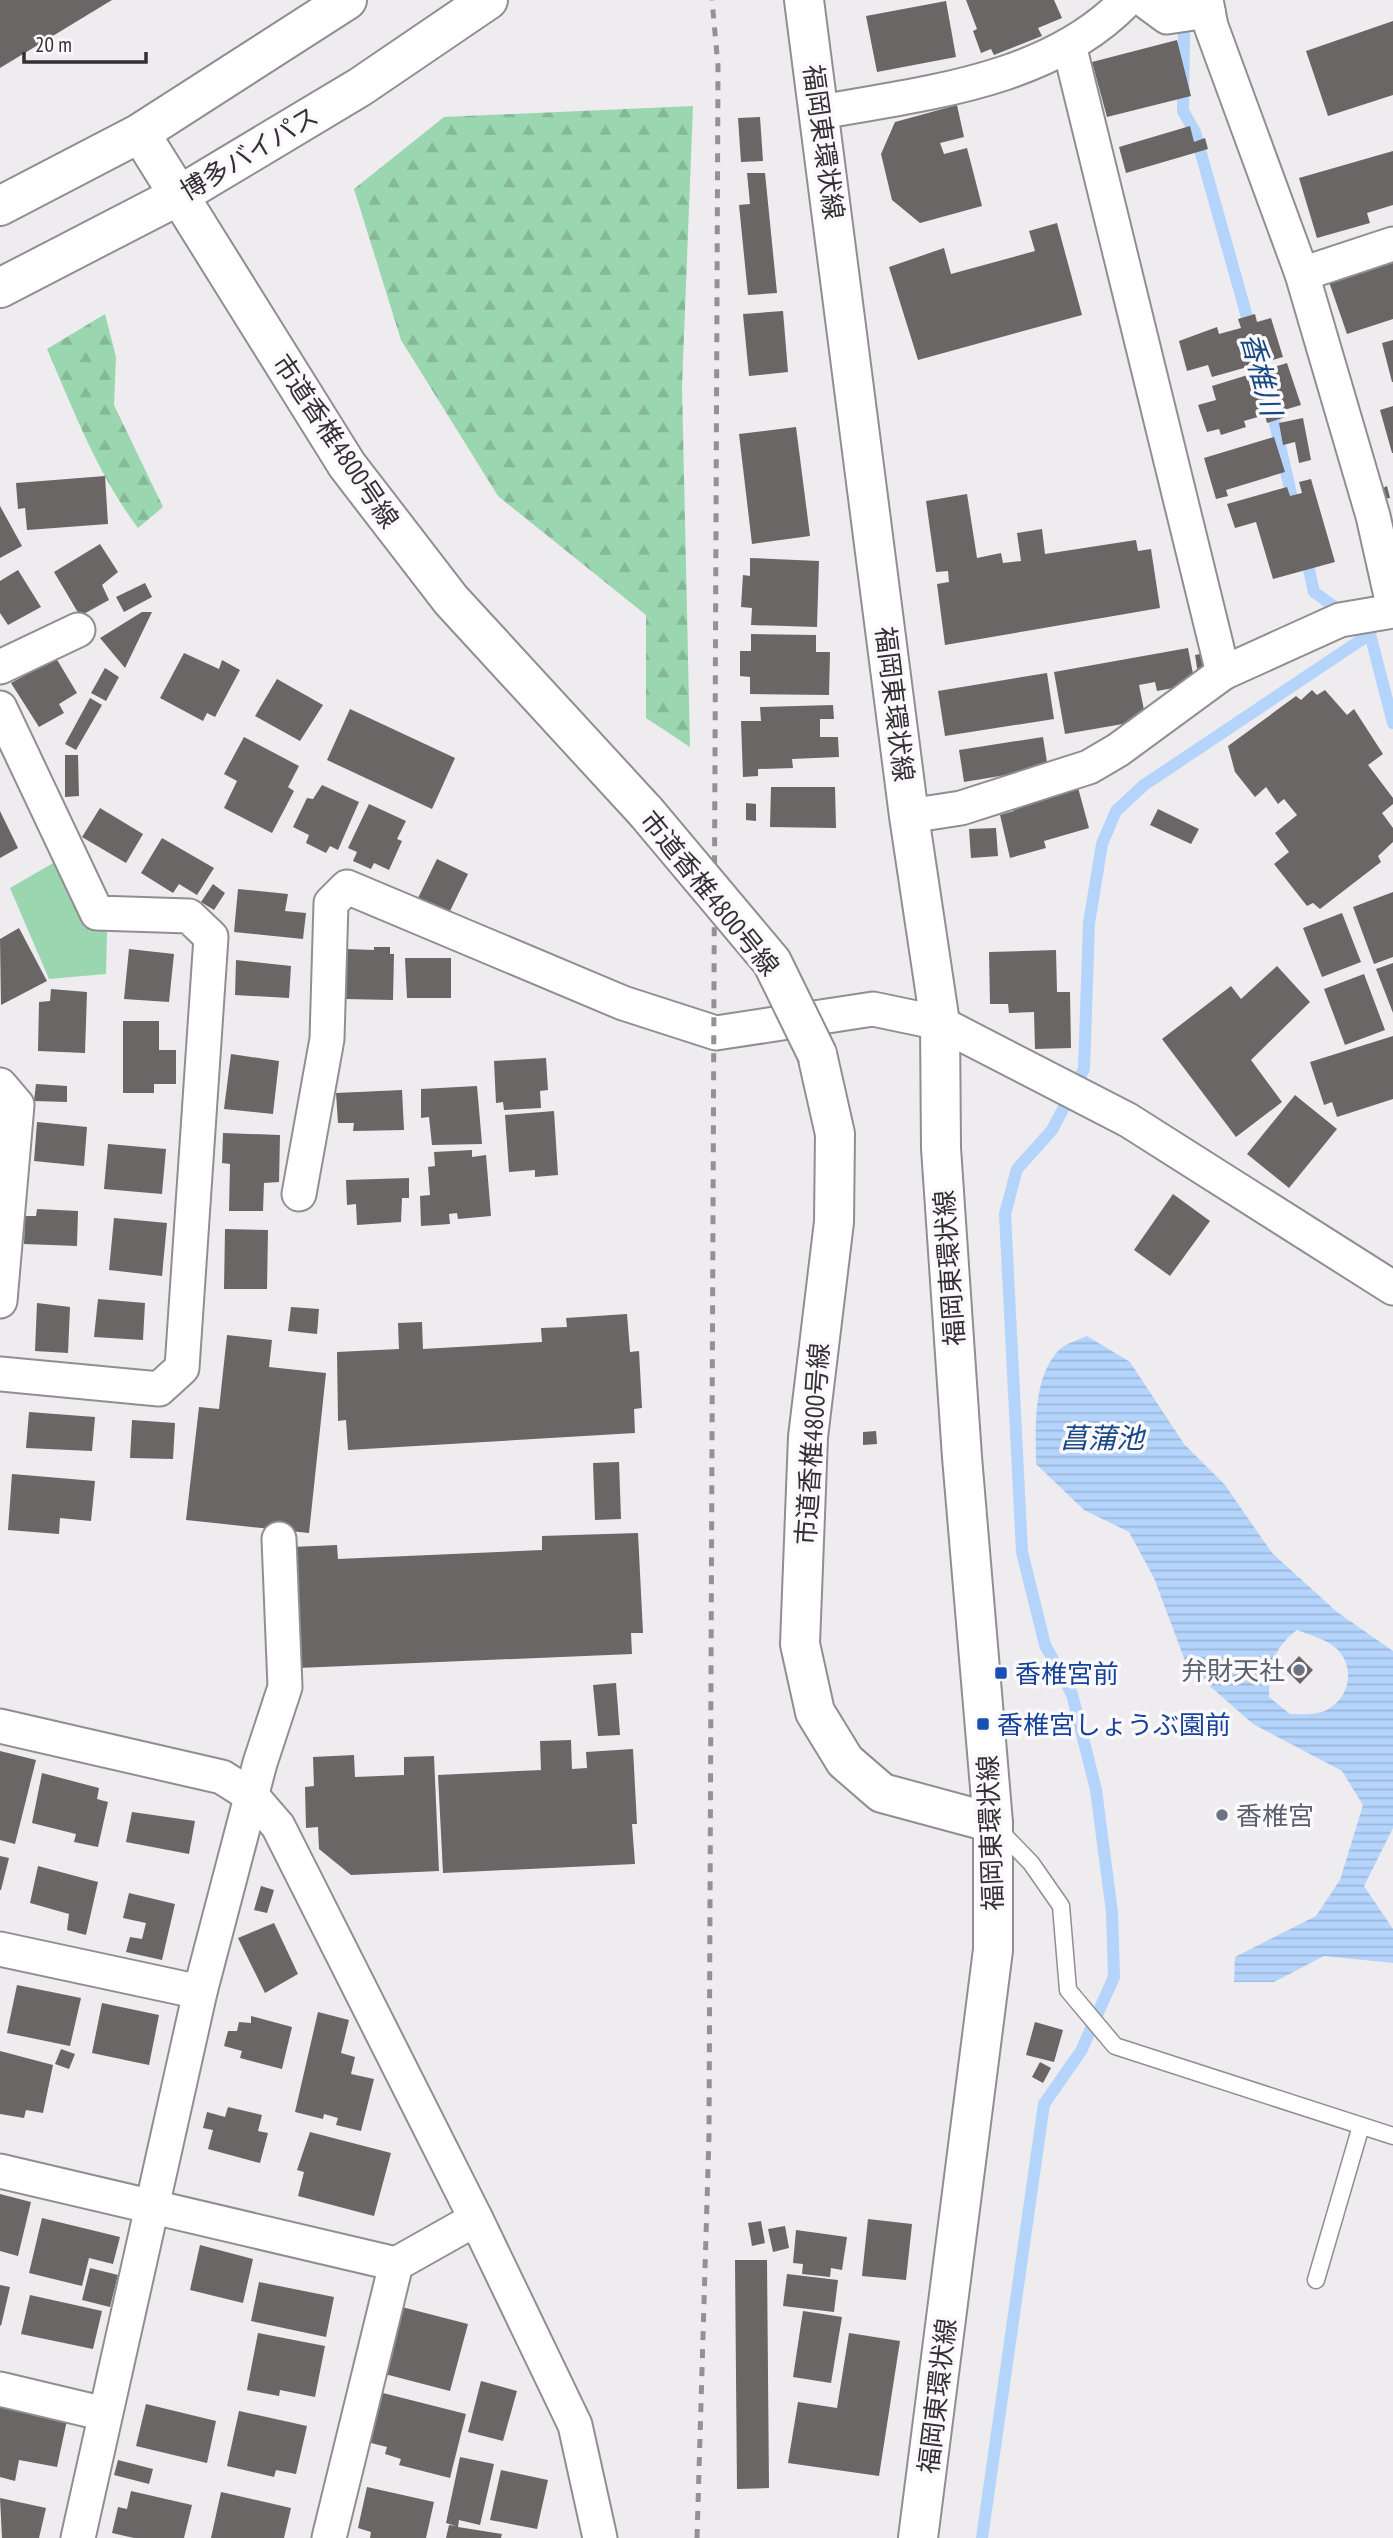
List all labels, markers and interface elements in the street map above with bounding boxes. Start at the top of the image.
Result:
scale bar [24,21,147,65]
text: 20 m [35,31,72,58]
street label: 福岡東環状線 [797,62,851,222]
street label: 博多バイパス [174,99,324,207]
water label: 香椎川 [1233,329,1292,422]
street label: 市道香椎4800号線 [266,348,406,534]
street label: 福岡東環状線 [869,625,921,783]
street label: 市道香椎4800号線 [633,804,787,982]
street label: 福岡東環状線 [927,1189,971,1347]
street label: 市道香椎4800号線 [788,1342,836,1546]
water label: 菖蒲池 [1060,1419,1147,1456]
place label: 弁財天社 [1181,1654,1285,1687]
place label: 香椎宮前 [1015,1657,1119,1690]
marker: 弁財天社 [1291,1662,1307,1678]
marker: 香椎宮前 [993,1665,1009,1681]
place label: 香椎宮しょうぶ園前 [997,1708,1231,1741]
marker: 香椎宮しょうぶ園前 [975,1716,991,1732]
street label: 福岡東環状線 [971,1754,1009,1912]
place label: 香椎宮 [1236,1799,1314,1832]
marker: 香椎宮 [1214,1807,1230,1823]
street label: 福岡東環状線 [911,2317,963,2475]

